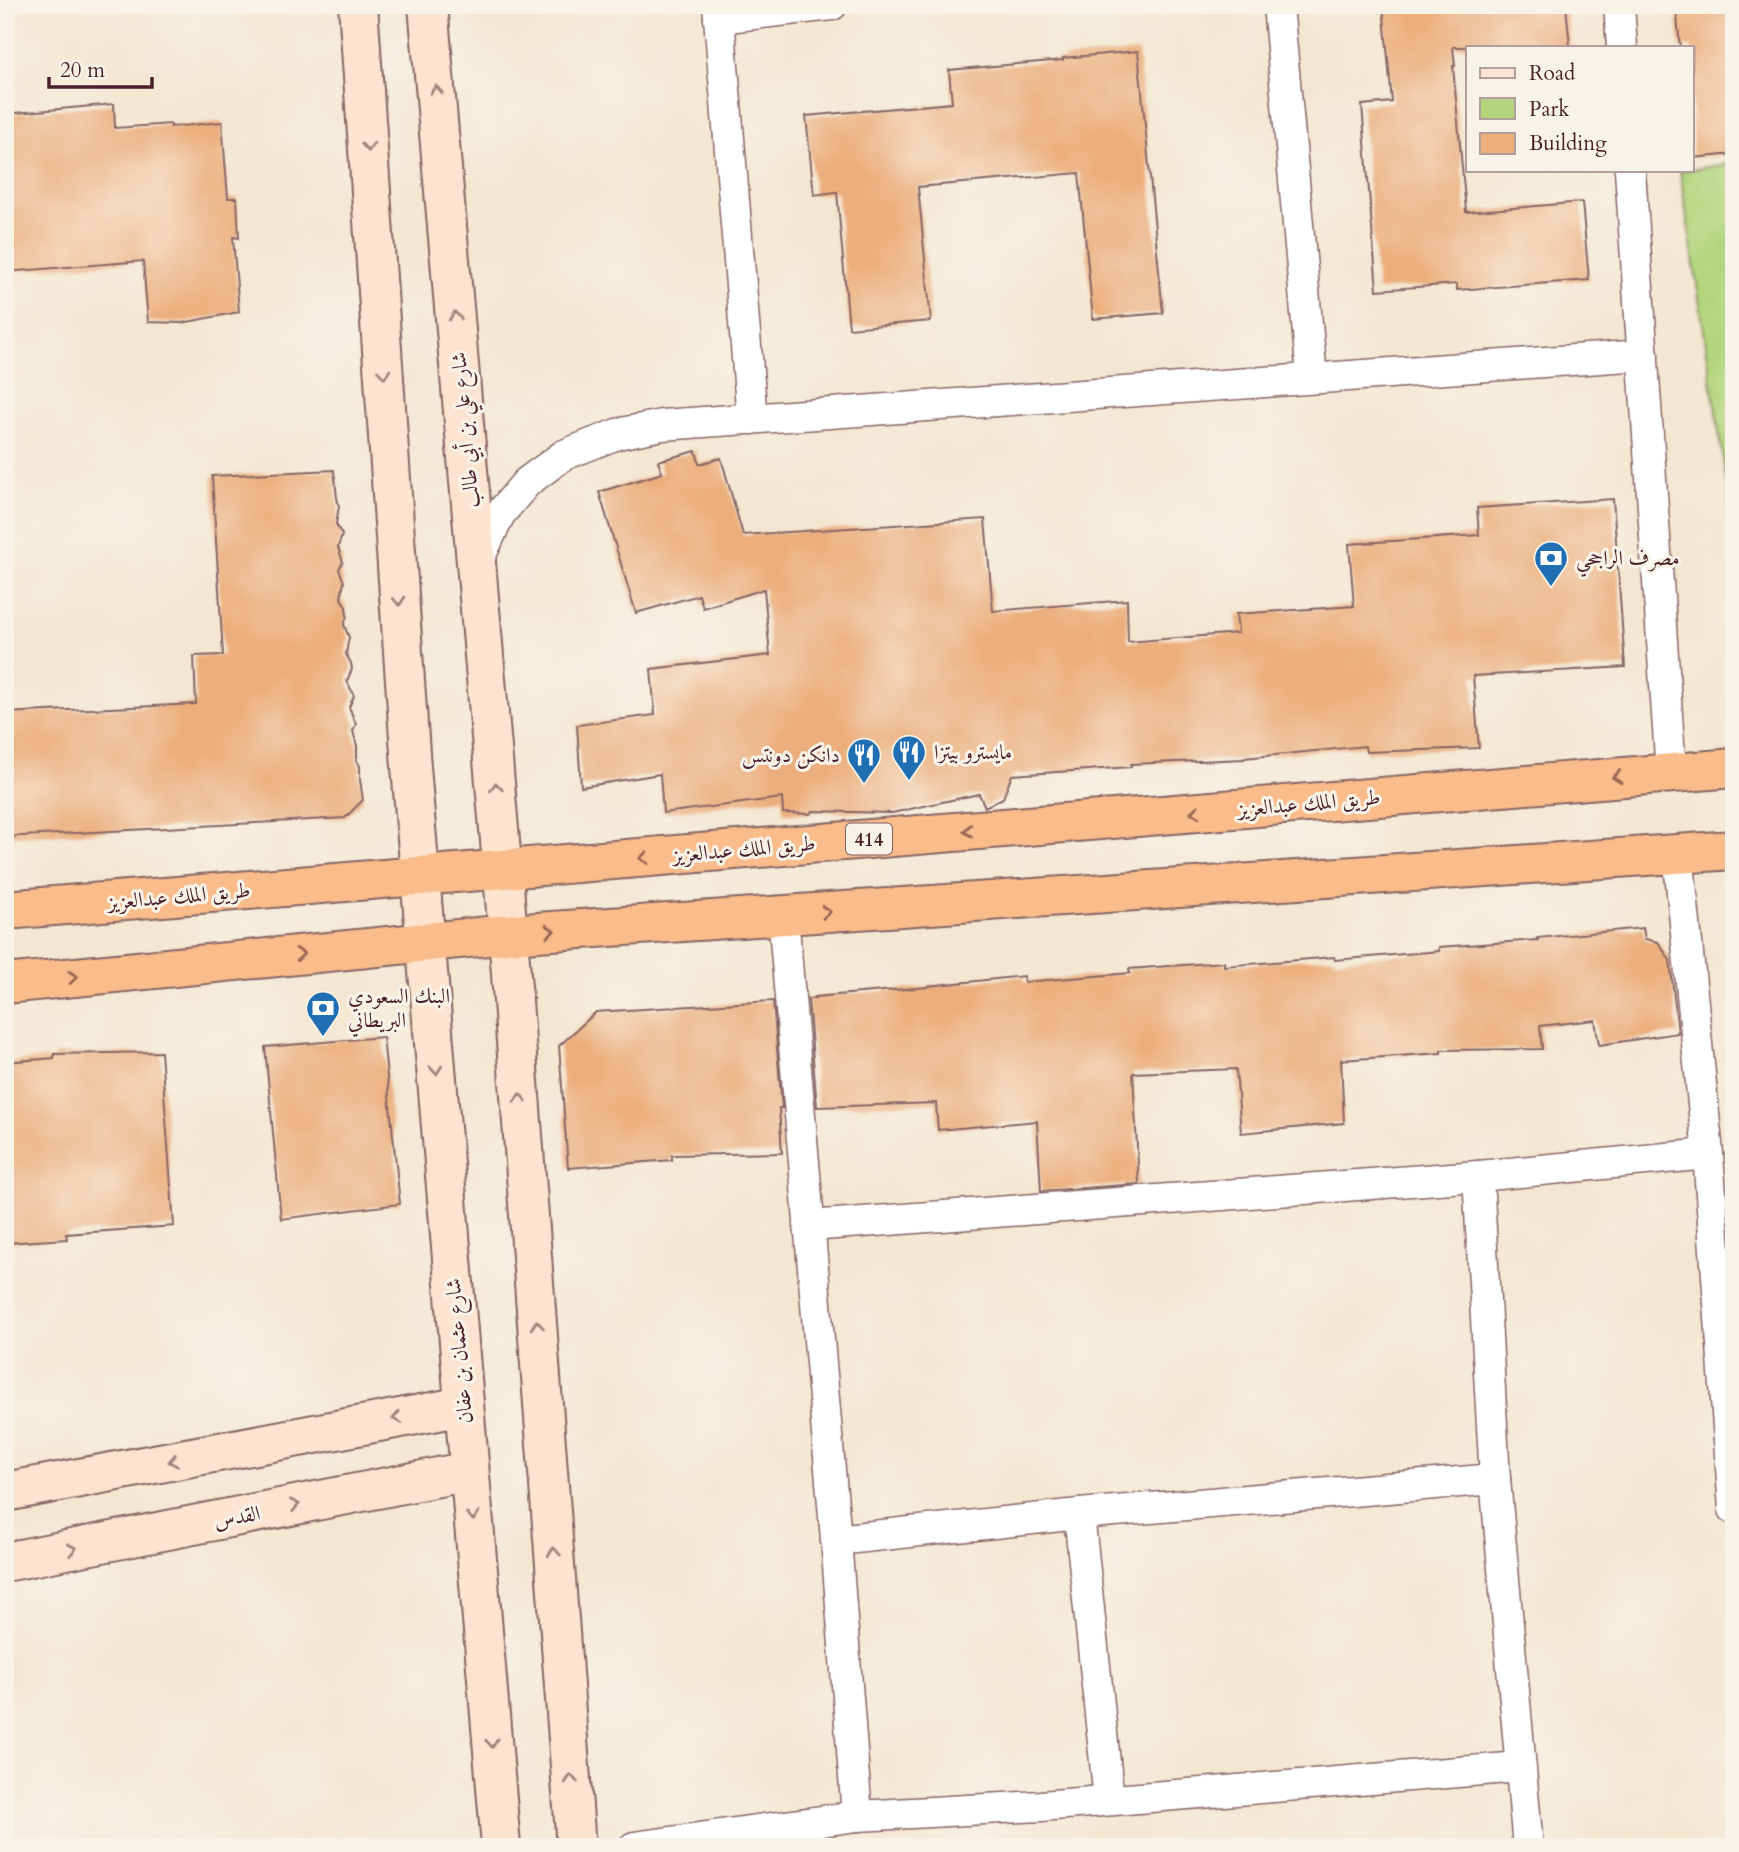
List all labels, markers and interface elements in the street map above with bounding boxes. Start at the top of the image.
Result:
scale bar [49,46,152,90]
legend [1466,46,1694,172]
text: 20 m [60,56,105,85]
text: Road [1529,59,1575,88]
one-way arrow [429,84,444,95]
text: Park [1529,95,1570,124]
text: Building [1529,129,1607,158]
one-way arrow [360,141,375,152]
one-way arrow [448,311,463,322]
street label: شارع علي بن أبي طالب [443,350,492,509]
one-way arrow [376,368,391,379]
bank icon: مصرف الراجحي [1532,539,1570,588]
place label: مصرف الراجحي [1576,544,1680,578]
one-way arrow [391,595,406,606]
restaurant icon: مايسترو بيتزا [890,733,928,782]
restaurant icon: دانكن دونتس [845,736,883,785]
place label: مايسترو بيتزا [934,738,1012,767]
place label: دانكن دونتس [742,741,840,770]
one-way arrow [1611,769,1622,784]
one-way arrow [489,781,504,792]
street label: طريق الملك عبدالعزيز [1235,783,1381,824]
one-way arrow [1189,804,1200,819]
one-way arrow [962,823,973,838]
road number: 414 [846,824,892,854]
street label: طريق الملك عبدالعزيز [670,829,816,870]
one-way arrow [638,850,649,865]
street label: طريق الملك عبدالعزيز [105,876,251,917]
one-way arrow [821,905,832,920]
one-way arrow [545,924,556,939]
one-way arrow [294,947,305,962]
one-way arrow [68,970,79,985]
place label: البنك السعودي البريطاني [348,982,450,1037]
bank icon: البنك السعودي البريطاني [304,989,342,1038]
one-way arrow [428,1064,443,1075]
one-way arrow [513,1092,528,1103]
street label: شارع عثمان بن عفان [439,1277,483,1425]
one-way arrow [530,1319,545,1330]
one-way arrow [391,1410,403,1425]
one-way arrow [167,1452,179,1467]
street label: القدس [211,1499,263,1536]
one-way arrow [289,1499,301,1514]
one-way arrow [465,1511,480,1522]
one-way arrow [66,1542,78,1557]
one-way arrow [547,1546,562,1557]
one-way arrow [484,1738,499,1749]
one-way arrow [564,1773,579,1784]

